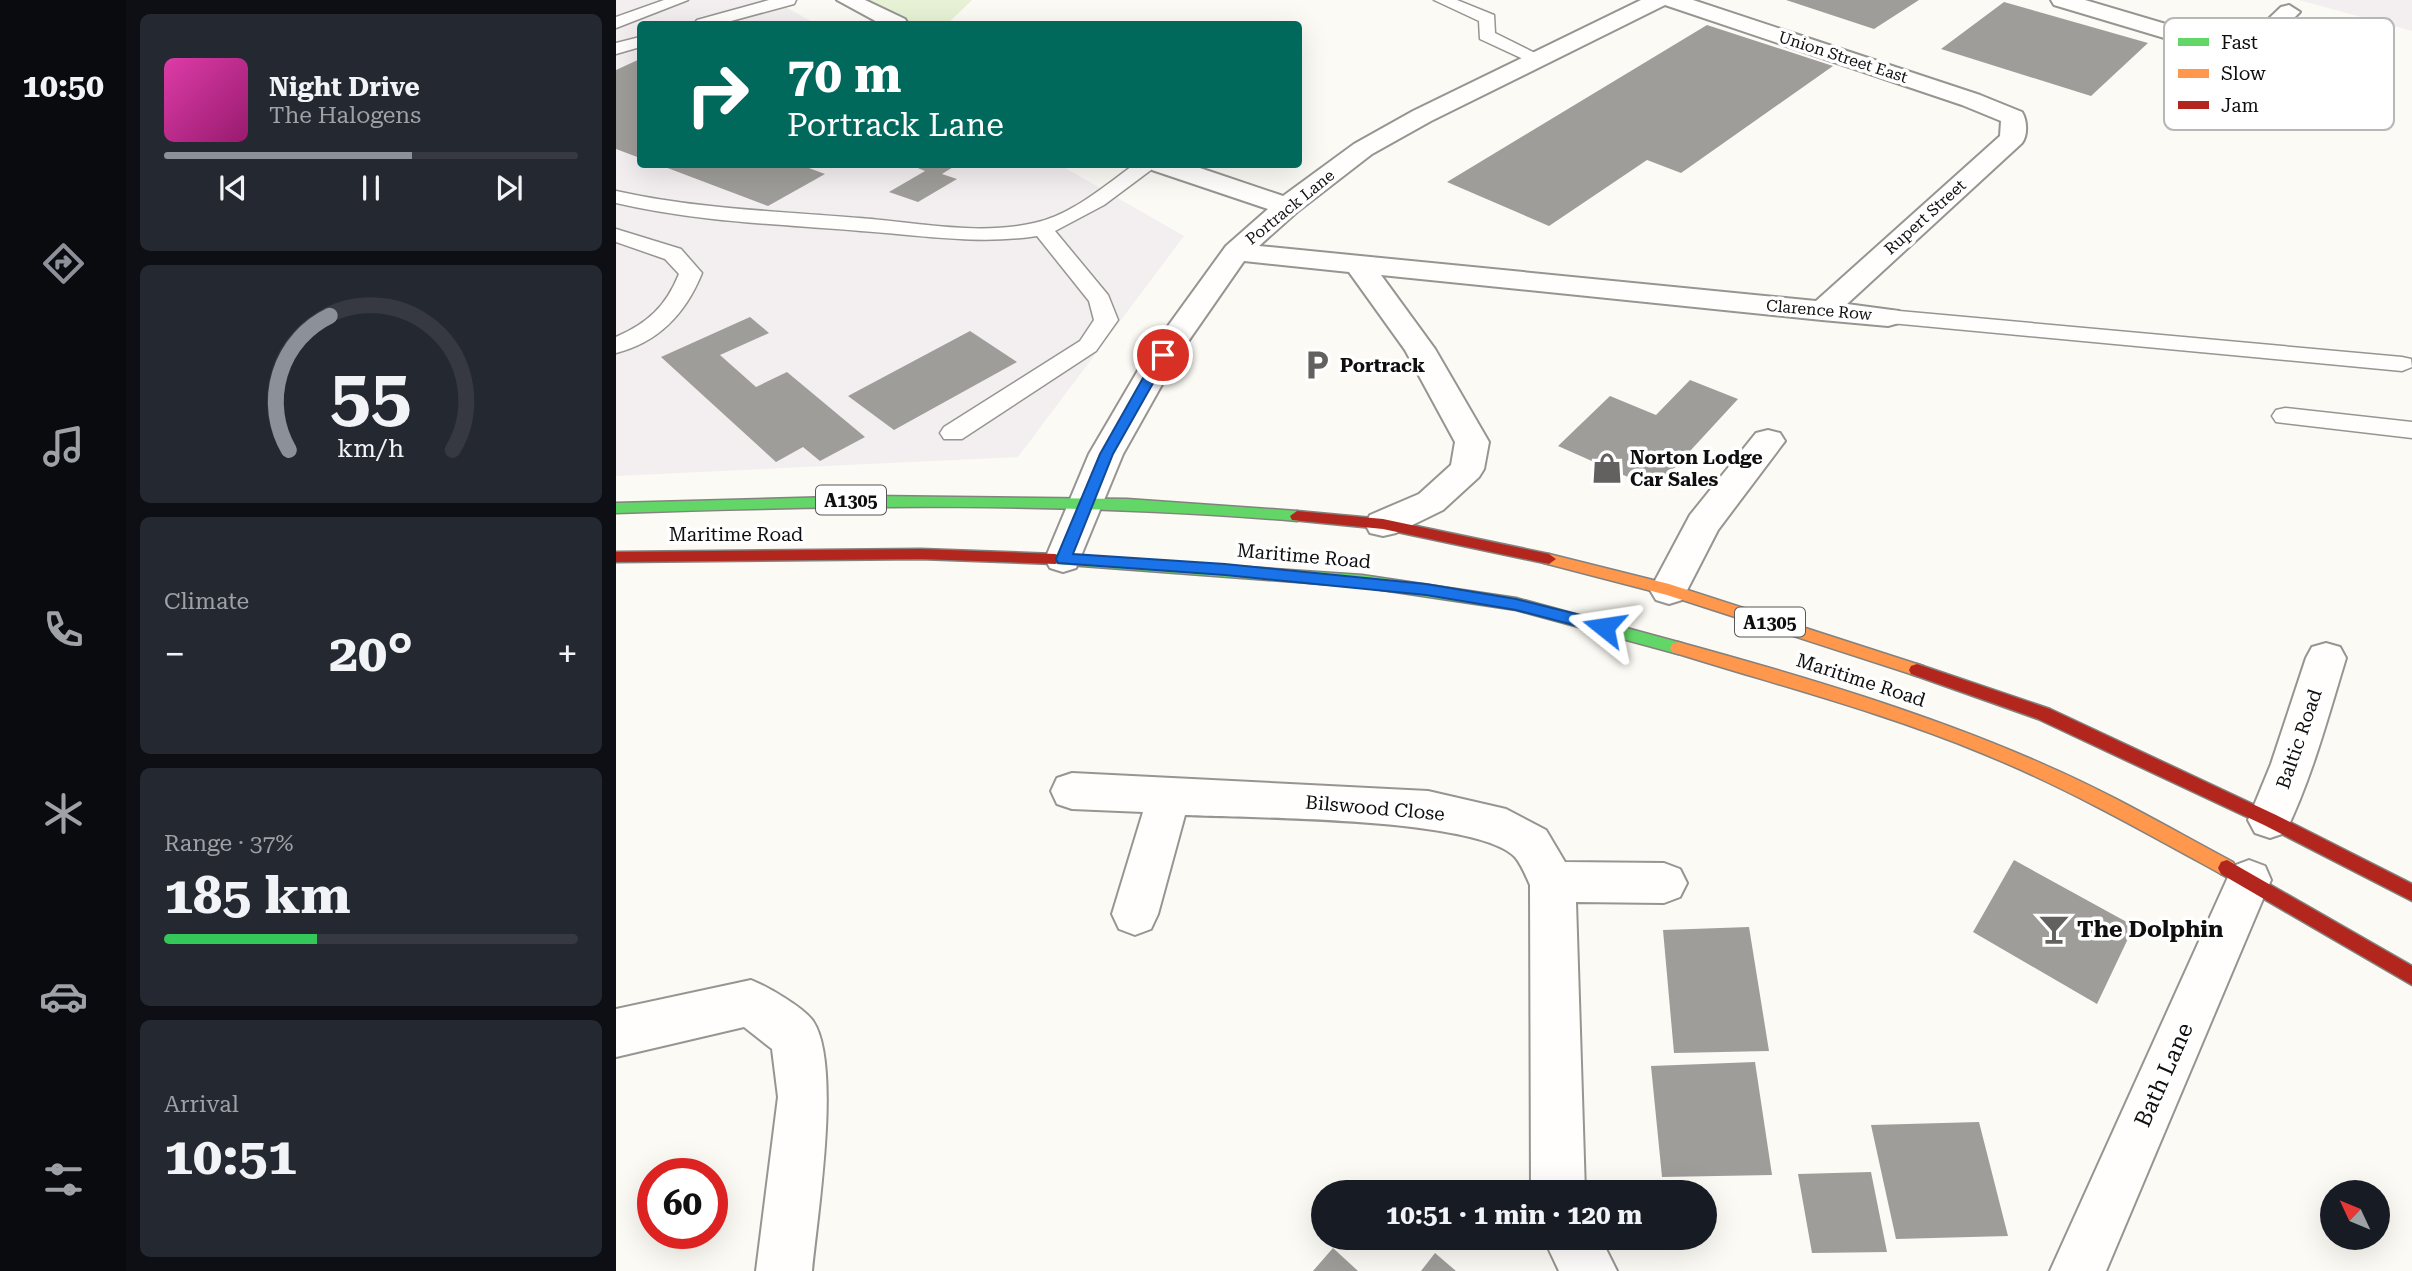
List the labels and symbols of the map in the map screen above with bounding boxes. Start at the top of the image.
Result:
legend [2164,18,2394,130]
street label: Union Street East [1776,27,1910,87]
text: Fast [2221,31,2258,54]
text: Slow [2221,62,2266,85]
text: Jam [2221,94,2259,117]
street label: Portrack Lane [1242,165,1338,249]
street label: Rupert Street [1880,176,1970,258]
street label: Clarence Row [1765,296,1873,324]
pin [1133,325,1193,385]
parking icon: Portrack [1300,348,1334,382]
place label: Portrack [1340,354,1425,377]
place label: Norton Lodge Car Sales [1630,446,1763,491]
shop icon: Norton Lodge Car Sales [1590,451,1624,485]
road number: A1305 [816,486,886,514]
street label: Maritime Road [669,523,803,546]
street label: Maritime Road [1236,539,1372,573]
position arrow [1567,590,1641,664]
road number: A1305 [1735,608,1805,636]
street label: Maritime Road [1793,648,1929,712]
street label: Baltic Road [2271,686,2327,792]
street label: Bilswood Close [1304,790,1446,826]
bar icon: The Dolphin [2037,912,2071,946]
place label: The Dolphin [2077,916,2224,943]
street label: Bath Lane [2129,1019,2199,1131]
speed limit sign: 60 [637,1158,728,1249]
north arrow [2320,1180,2390,1250]

